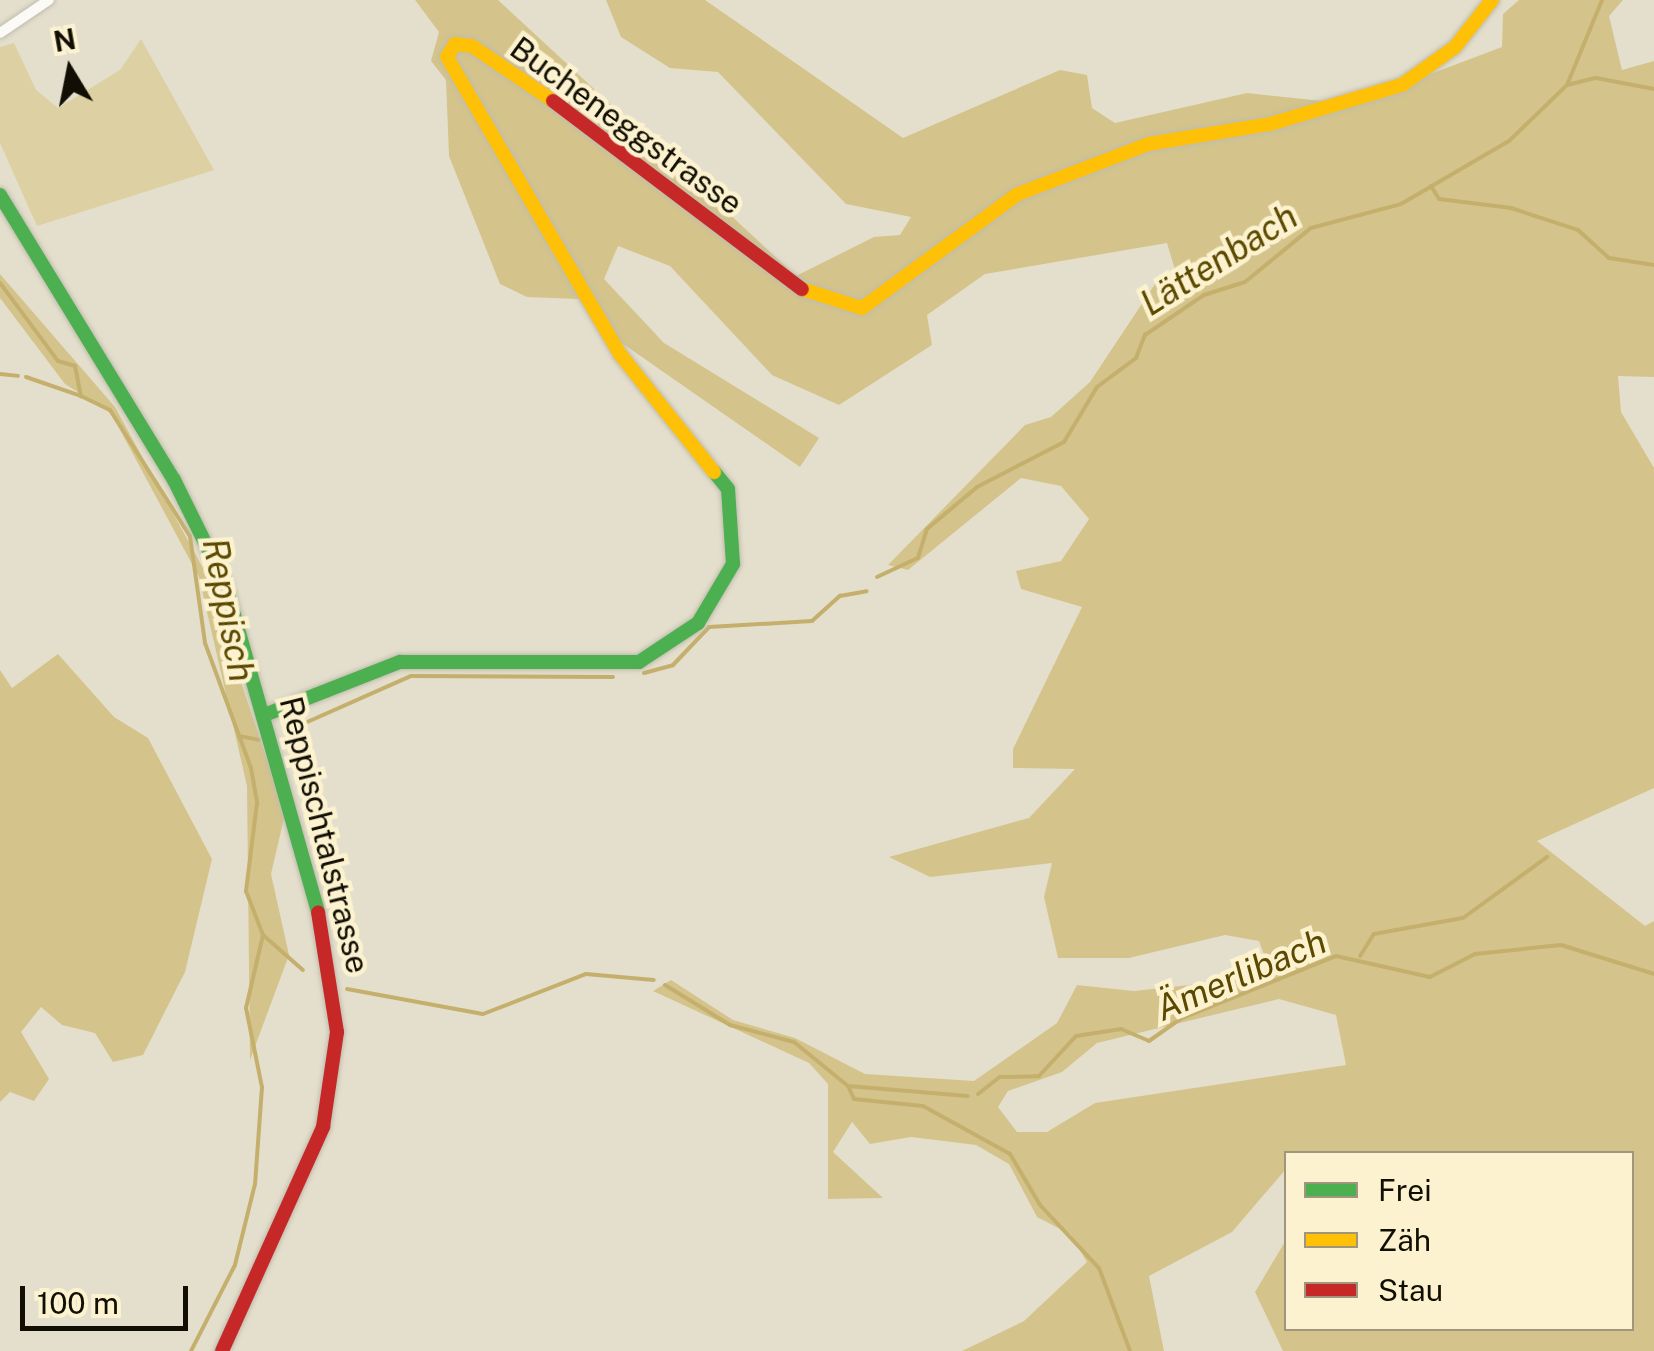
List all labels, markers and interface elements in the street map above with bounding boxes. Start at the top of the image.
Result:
north arrow [20,20,120,120]
text: N [51,22,78,58]
street label: Bucheneggstrasse [503,29,749,223]
water label: Lättenbach [1133,195,1305,325]
water label: Reppisch [194,535,262,685]
street label: Reppischtalstrasse [271,693,377,977]
water label: Ämerlibach [1150,920,1332,1030]
legend [1284,1151,1634,1331]
text: Frei [1378,1172,1432,1208]
text: Zäh [1378,1222,1431,1258]
scale bar [25,1266,192,1328]
text: Stau [1378,1272,1443,1308]
text: 100 m [37,1285,119,1321]

